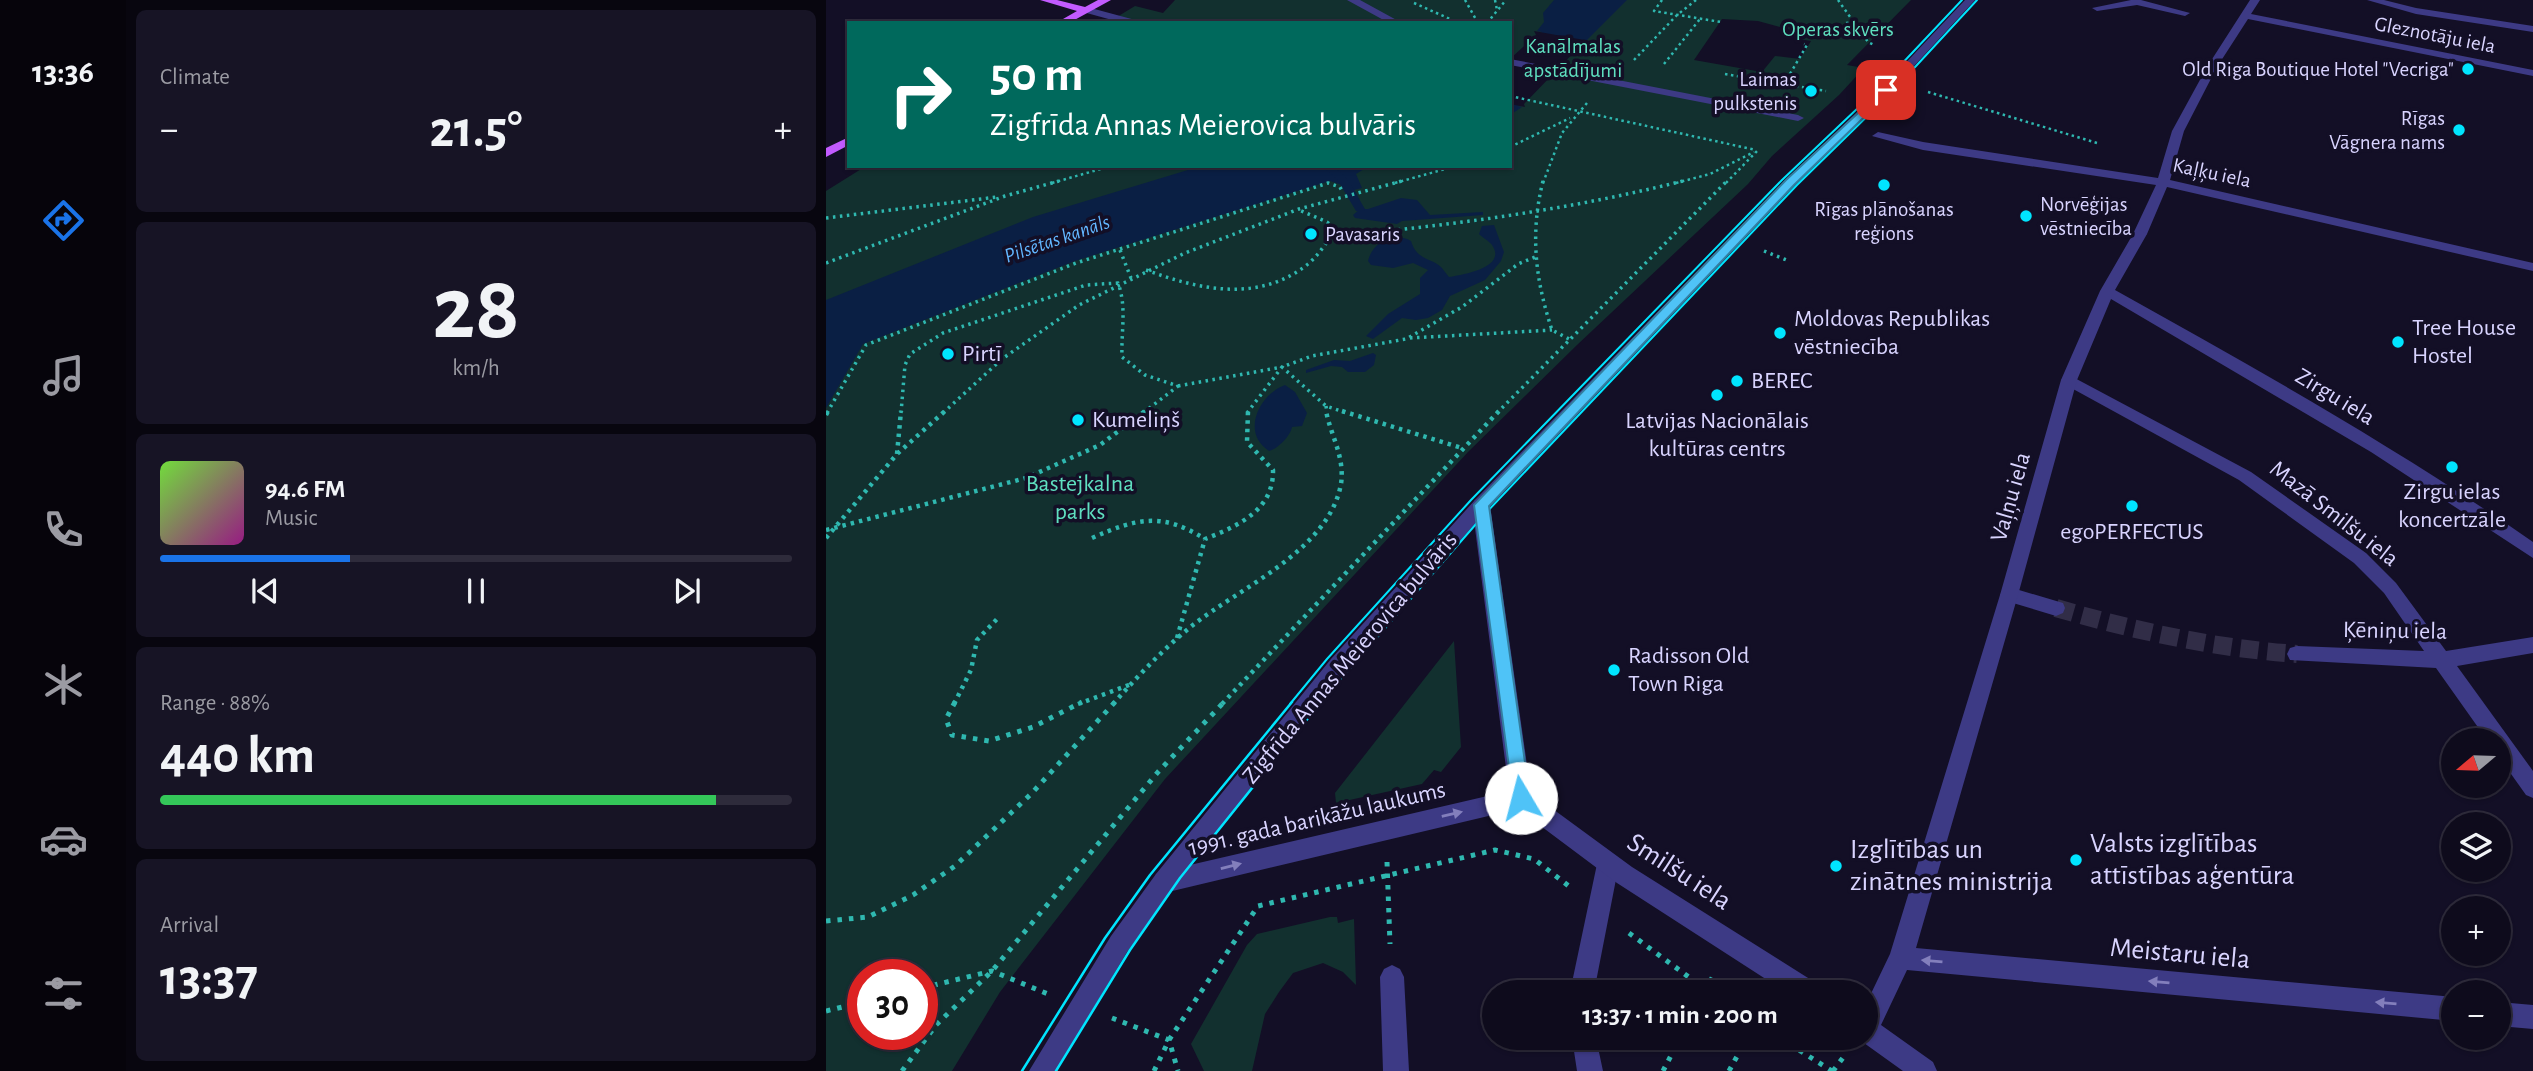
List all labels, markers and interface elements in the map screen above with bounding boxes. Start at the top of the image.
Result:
street label: Gleznotāju iela [2373,13,2498,57]
park label: Operas skvērs [1782,19,1894,40]
park label: Kanālmalas apstādījumi [1524,36,1622,81]
icon: right [875,49,966,140]
text: 50 m [990,51,1084,100]
text: 13:36 [32,56,94,88]
place label: Old Riga Boutique Hotel "Vecriga" [2182,59,2454,80]
pin [1856,60,1916,120]
marker: Old Riga Boutique Hotel "Vecriga" [2460,61,2476,77]
text: Climate [160,66,230,89]
place label: Laimas pulkstenis [1713,69,1797,114]
icon: arrive [1867,71,1905,109]
marker: Laimas pulkstenis [1803,83,1819,99]
text: 21.5° [430,104,522,156]
place label: Rīgas Vāgnera nams [2329,108,2445,153]
text: Zigfrīda Annas Meierovica bulvāris [990,109,1416,141]
text: − [160,111,178,149]
text: + [774,111,792,149]
marker: Rīgas Vāgnera nams [2451,122,2467,138]
street label: Kaļķu iela [2170,154,2253,194]
marker: Rīgas plānošanas reģions [1876,177,1892,193]
place label: Norvēģijas vēstniecība [2040,194,2132,239]
icon: directions [39,196,88,245]
place label: Rīgas plānošanas reģions [1814,199,1954,244]
marker: Norvēģijas vēstniecība [2018,208,2034,224]
water label: Pilsētas kanāls [1002,211,1113,267]
place label: Pavasaris [1325,224,1400,245]
marker: Pavasaris [1303,226,1319,242]
text: 28 [432,264,520,355]
place label: Moldovas Republikas vēstniecība [1794,307,1990,359]
place label: Tree House Hostel [2412,316,2516,368]
marker: Moldovas Republikas vēstniecība [1772,325,1788,341]
marker: Tree House Hostel [2390,334,2406,350]
place label: Pirtī [962,342,1002,366]
marker: Pirtī [940,346,956,362]
icon: music [39,351,88,400]
text: km/h [452,357,500,380]
street label: Zirgu iela [2291,364,2379,430]
place label: BEREC [1751,369,1812,393]
marker: BEREC [1729,373,1745,389]
marker: Latvijas Nacionālais kultūras centrs [1709,387,1725,403]
place label: Kumeliņš [1092,408,1180,433]
place label: Latvijas Nacionālais kultūras centrs [1625,409,1809,461]
marker: Kumeliņš [1070,412,1086,428]
street label: Vaļņu iela [1987,450,2036,545]
street label: Mazā Smilšu iela [2265,457,2403,571]
marker: Zirgu ielas koncertzāle [2444,459,2460,475]
park label: Bastejkalna parks [1026,472,1134,524]
text: 94.6 FM [265,476,345,502]
place label: Zirgu ielas koncertzāle [2398,480,2506,532]
marker: egoPERFECTUS [2124,498,2140,514]
icon: phone [39,505,88,554]
text: Music [265,507,317,530]
place label: egoPERFECTUS [2060,520,2204,544]
street label: Zigfrīda Annas Meierovica bulvāris [1238,528,1462,788]
icon: previous [246,572,284,610]
icon: pause [457,572,495,610]
icon: next [668,572,706,610]
street label: Ķēniņu iela [2343,618,2447,645]
place label: Radisson Old Town Riga [1628,644,1749,696]
icon: climate [39,660,88,709]
marker: Radisson Old Town Riga [1606,662,1622,678]
text: Range · 88% [160,692,270,715]
north arrow [2441,728,2511,798]
map controls [2441,728,2511,1050]
text: 440 km [160,730,315,782]
position arrow [1484,761,1558,835]
street label: 1991. gada barikāžu laukums [1186,778,1448,860]
one-way arrow [1441,808,1463,819]
button: layers [2441,812,2511,882]
icon: car [39,815,88,864]
street label: Smilšu iela [1622,828,1736,916]
place label: Valsts izglītības attīstības aģentūra [2090,830,2295,890]
place label: Izglītības un zinātnes ministrija [1850,836,2053,896]
marker: Valsts izglītības attīstības aģentūra [2068,852,2084,868]
marker: Izglītības un zinātnes ministrija [1828,858,1844,874]
one-way arrow [1220,860,1242,871]
button: + [2441,896,2511,966]
text: Arrival [160,914,219,937]
street label: Meistaru iela [2109,934,2251,974]
text: 13:37 [160,952,258,1004]
one-way arrow [1921,955,1943,966]
speed limit sign: 30 [847,959,938,1050]
icon: filters [39,969,88,1018]
one-way arrow [2148,976,2170,987]
button: − [2441,980,2511,1050]
one-way arrow [2374,997,2396,1008]
text: 13:37 · 1 min · 200 m [1582,1002,1778,1028]

